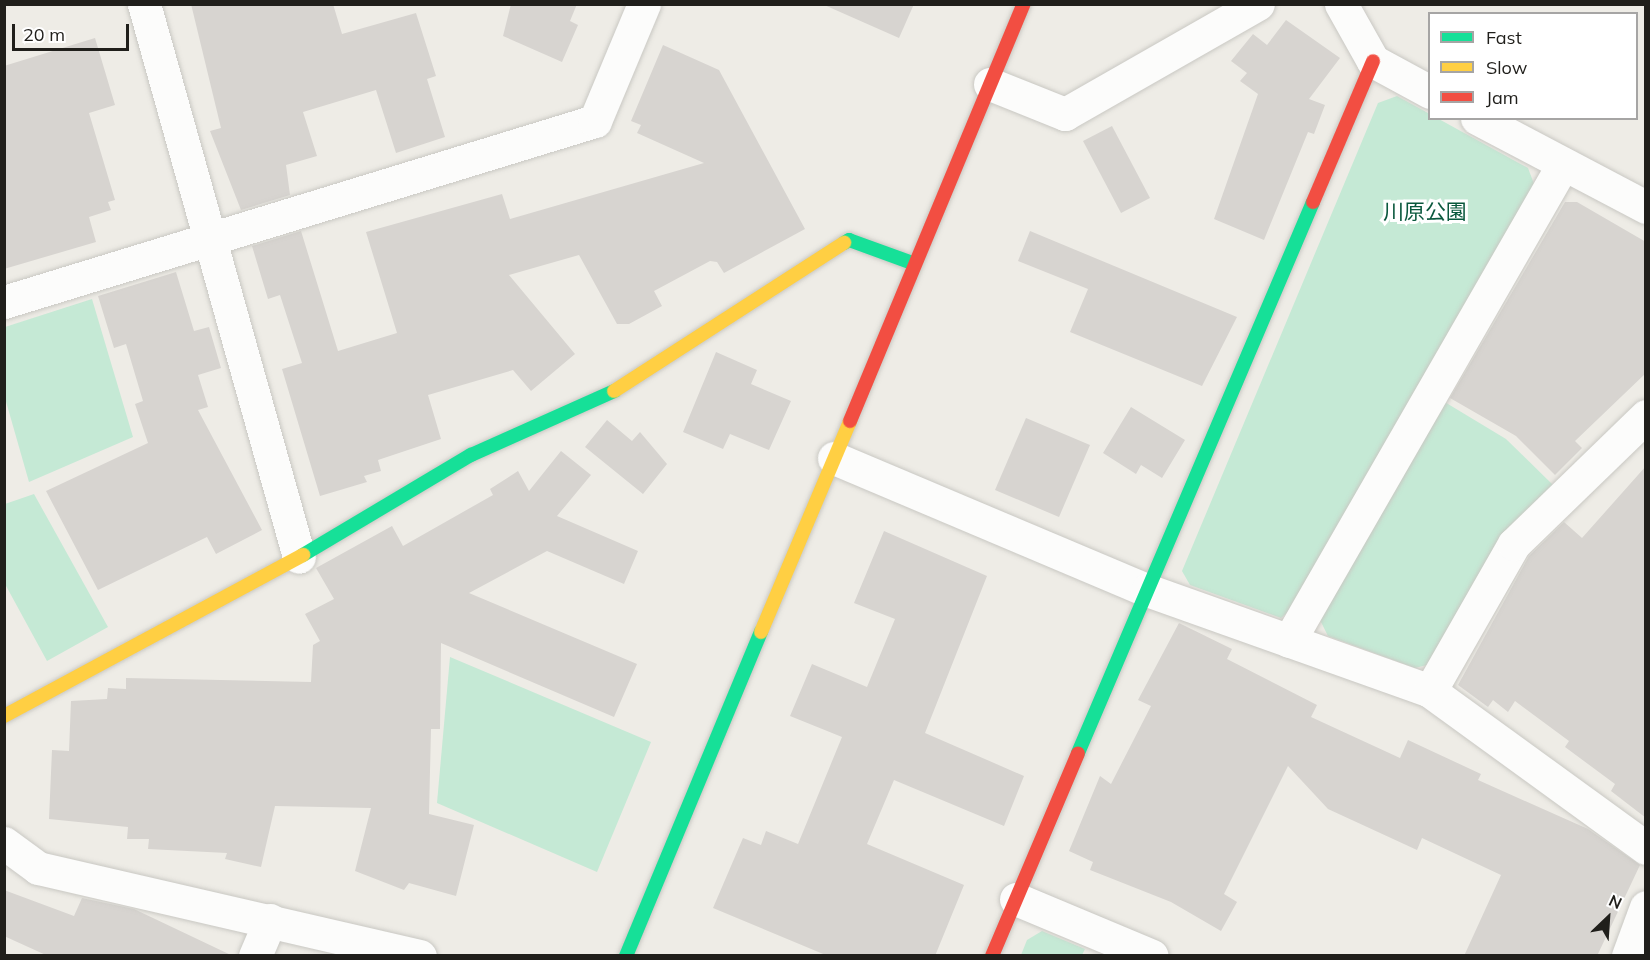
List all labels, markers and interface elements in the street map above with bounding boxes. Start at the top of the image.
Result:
scale bar [15,12,132,50]
legend [1428,12,1638,120]
text: 20 m [23,23,65,46]
text: Fast [1486,26,1522,49]
text: Slow [1486,56,1527,79]
text: Jam [1486,86,1519,109]
park label: 川原公園 [1383,198,1467,224]
north arrow [1578,888,1638,948]
text: N [1606,890,1625,913]

